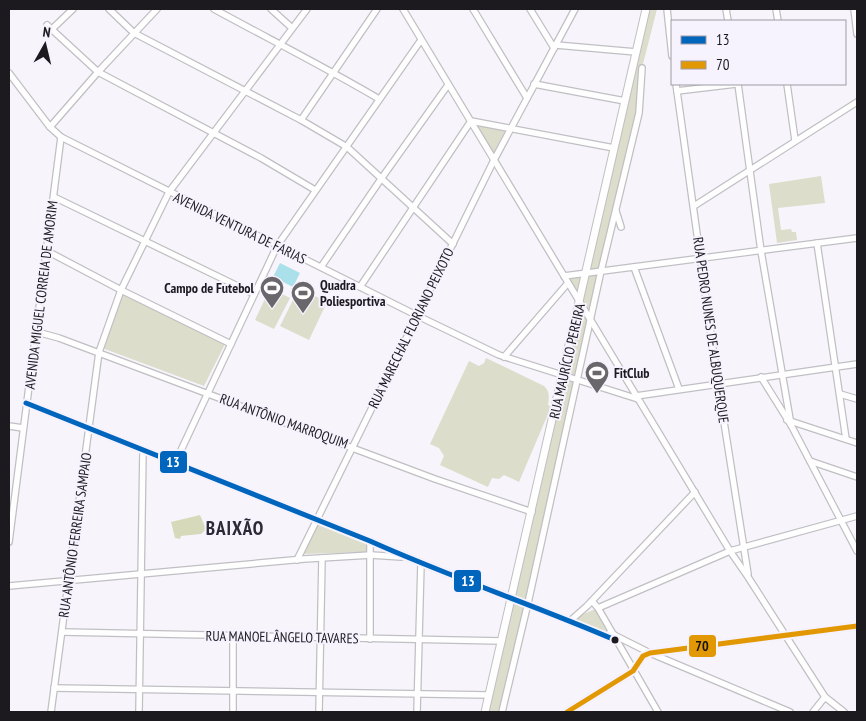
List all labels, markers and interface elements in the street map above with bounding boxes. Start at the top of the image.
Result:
north arrow [20,20,70,70]
legend [671,20,846,85]
text: N [42,23,52,42]
text: 13 [716,30,730,49]
text: 70 [716,55,730,74]
street label: AVENIDA VENTURA DE FARIAS [171,188,309,268]
street label: AVENIDA MIGUEL CORREIA DE AMORIM [20,200,62,390]
street label: RUA PEDRO NUNES DE ALBUQUERQUE [689,236,733,424]
street label: RUA MARECHAL FLORIANO PEIXOTO [364,245,458,411]
sports icon: Campo de Futebol [259,275,285,309]
place label: Quadra Poliesportiva [320,276,386,310]
place label: Campo de Futebol [164,279,255,297]
sports icon: Quadra Poliesportiva [290,280,316,314]
street label: RUA MAURÍCIO PEREIRA [545,301,589,420]
sports icon: FitClub [584,360,610,394]
place label: FitClub [614,364,649,382]
street label: RUA ANTÔNIO MARROQUIM [217,389,351,453]
line badge: 13 [159,450,188,474]
street label: RUA ANTÔNIO FERREIRA SAMPAIO [55,451,96,619]
text: 13 [166,453,180,471]
district label: BAIXÃO [206,516,264,540]
line badge: 13 [453,569,482,593]
text: 13 [461,572,475,590]
street label: RUA MANOEL ÂNGELO TAVARES [205,627,359,647]
line badge: 70 [688,634,717,658]
unlabelled marker [610,635,620,645]
text: 70 [695,637,709,655]

